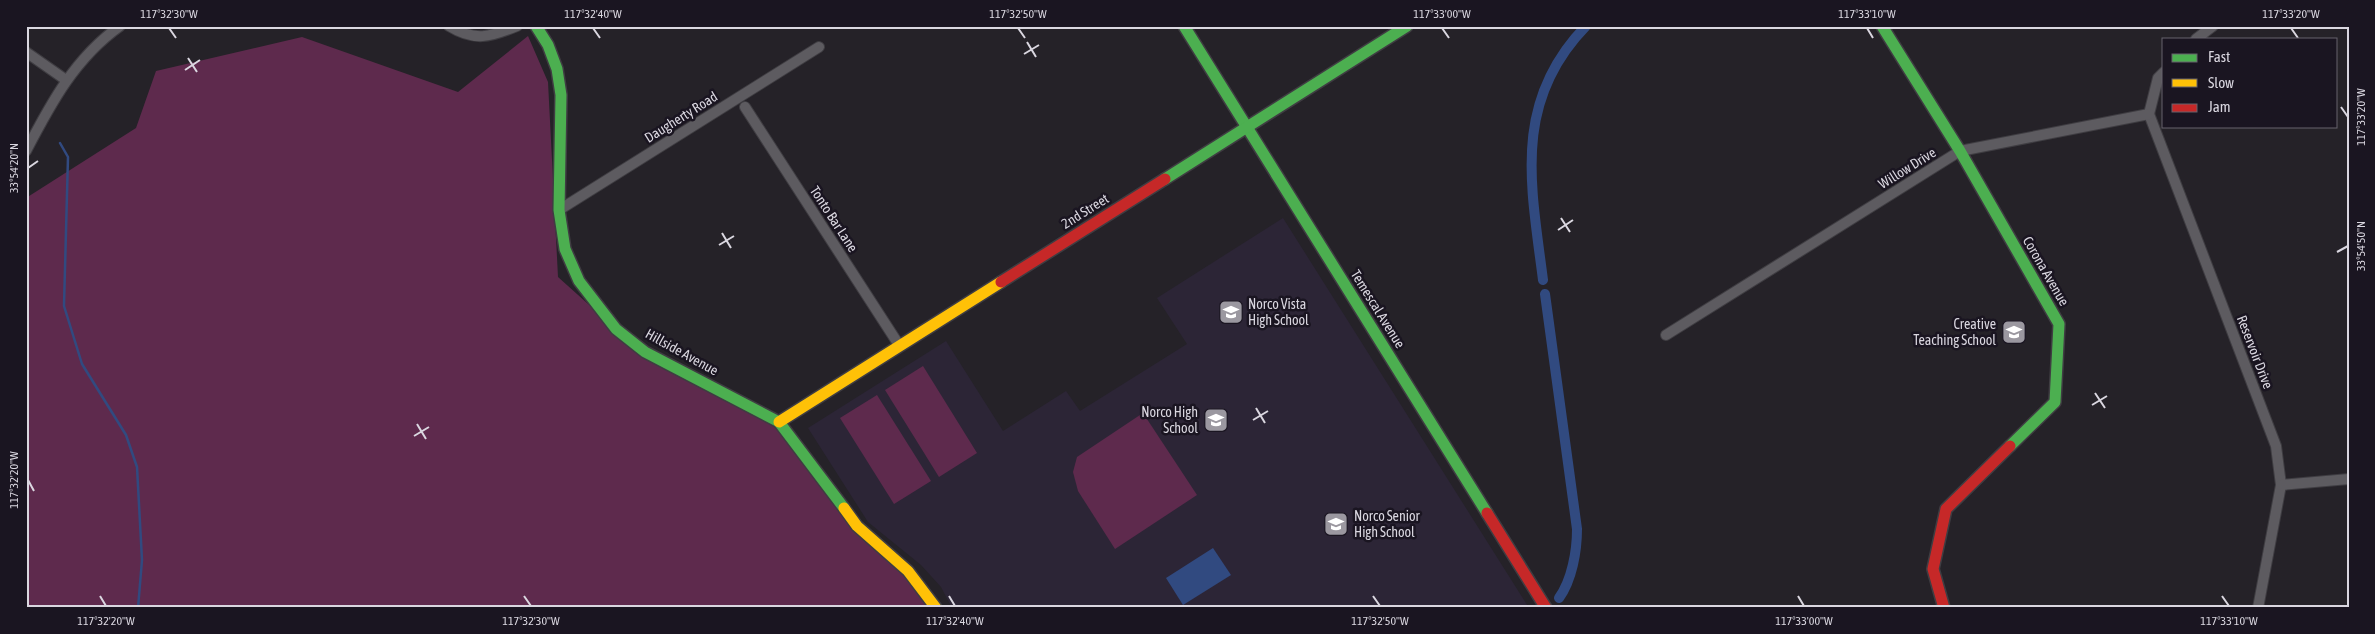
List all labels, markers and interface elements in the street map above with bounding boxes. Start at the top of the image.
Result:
text: 117°32'30"W [140,7,198,21]
text: 117°32'40"W [564,7,622,21]
text: 117°32'50"W [989,7,1047,21]
text: 117°33'00"W [1413,7,1471,21]
text: 117°33'10"W [1838,7,1896,21]
text: 117°33'20"W [2262,7,2320,21]
legend [2162,38,2338,128]
text: Fast [2208,48,2230,65]
text: Slow [2208,74,2234,91]
street label: Daugherty Road [642,88,720,146]
text: 117°33'20"W [2354,88,2368,146]
text: Jam [2208,98,2231,115]
text: 33°54'20"N [7,143,21,193]
street label: Willow Drive [1875,144,1939,192]
street label: Tonto Bar Lane [807,183,861,255]
street label: 2nd Street [1058,190,1112,232]
text: 33°54'50"N [2354,221,2368,271]
street label: Corona Avenue [2020,233,2072,309]
street label: Temescal Avenue [1348,267,1408,351]
place label: Norco Vista High School [1248,296,1309,328]
school or university icon: Norco Vista High School [1218,299,1244,325]
street label: Reservoir Drive [2234,313,2276,391]
place label: Creative Teaching School [1913,316,1996,348]
school or university icon: Creative Teaching School [2001,319,2027,345]
street label: Hillside Avenue [643,325,721,379]
place label: Norco High School [1141,404,1198,436]
school or university icon: Norco High School [1203,407,1229,433]
text: 117°32'20"W [7,451,21,509]
place label: Norco Senior High School [1354,508,1420,540]
school or university icon: Norco Senior High School [1323,511,1349,537]
text: 117°32'20"W [77,614,135,628]
text: 117°32'30"W [502,614,560,628]
text: 117°32'40"W [926,614,984,628]
text: 117°32'50"W [1351,614,1409,628]
text: 117°33'00"W [1775,614,1833,628]
text: 117°33'10"W [2200,614,2258,628]

